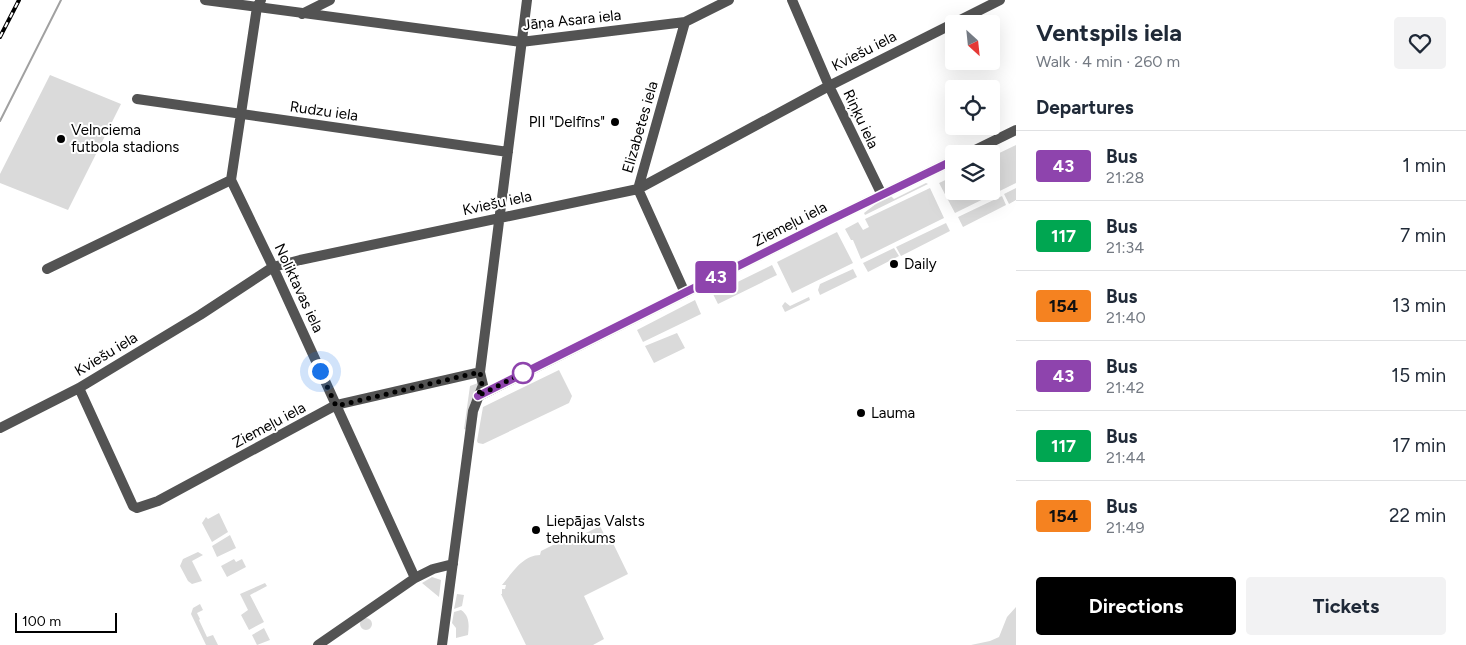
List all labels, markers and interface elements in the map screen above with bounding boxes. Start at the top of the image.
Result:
street label: Jāņa Asara iela [522,6,622,34]
north arrow [945,15,1000,70]
map controls [945,15,1000,200]
button: heart [1394,17,1446,69]
text: Ventspils iela [1036,18,1182,47]
street label: Kviešu iela [829,27,899,75]
text: Walk · 4 min · 260 m [1036,52,1180,71]
street label: Elizabetes iela [618,79,662,175]
button: locate [945,80,1000,135]
street label: Riņķu iela [839,87,883,151]
text: Departures [1036,96,1134,119]
street label: Rudzu iela [289,97,359,125]
place label: PII "Delfīns" [529,113,605,131]
marker: PII "Delfīns" [609,116,621,128]
place label: Velnciema futbola stadions [71,121,179,156]
marker: Velnciema futbola stadions [55,133,67,145]
button: layers [945,145,1000,200]
text: Bus [1106,145,1137,168]
text: 1 min [1402,154,1446,177]
text: 43 [1053,155,1074,177]
text: 21:28 [1106,168,1144,187]
street label: Kviešu iela [461,187,533,219]
street label: Ziemeļu iela [750,198,830,250]
text: Bus [1106,215,1137,238]
text: 7 min [1400,224,1446,247]
text: 117 [1051,225,1076,247]
text: 21:34 [1106,238,1144,257]
street label: Noliktavas iela [271,241,327,335]
place label: Daily [904,255,937,273]
marker: Daily [888,258,900,270]
line badge: 43 [694,261,738,293]
text: 43 [705,266,727,288]
text: Bus [1106,285,1137,308]
text: 13 min [1392,294,1446,317]
text: 154 [1049,295,1078,317]
text: 21:40 [1106,308,1146,327]
street label: Kviešu iela [71,328,141,380]
text: Bus [1106,355,1137,378]
your location [308,359,333,384]
unlabelled marker [512,362,534,384]
text: 15 min [1391,364,1446,387]
text: 43 [1053,365,1074,387]
text: 21:42 [1106,378,1144,397]
street label: Ziemeļu iela [229,398,309,452]
place label: Lauma [871,404,915,422]
marker: Lauma [855,407,867,419]
text: Bus [1106,425,1137,448]
text: 17 min [1392,434,1446,457]
text: 117 [1051,435,1076,457]
text: 21:44 [1106,448,1145,467]
text: Bus [1106,495,1137,518]
text: 22 min [1389,504,1446,527]
text: 154 [1049,505,1078,527]
place label: Liepājas Valsts tehnikums [546,512,645,547]
text: 21:49 [1106,518,1145,537]
marker: Liepājas Valsts tehnikums [530,524,542,536]
button: Directions [1036,577,1236,635]
button: Tickets [1246,577,1446,635]
scale bar [15,610,118,633]
text: 100 m [22,613,61,630]

